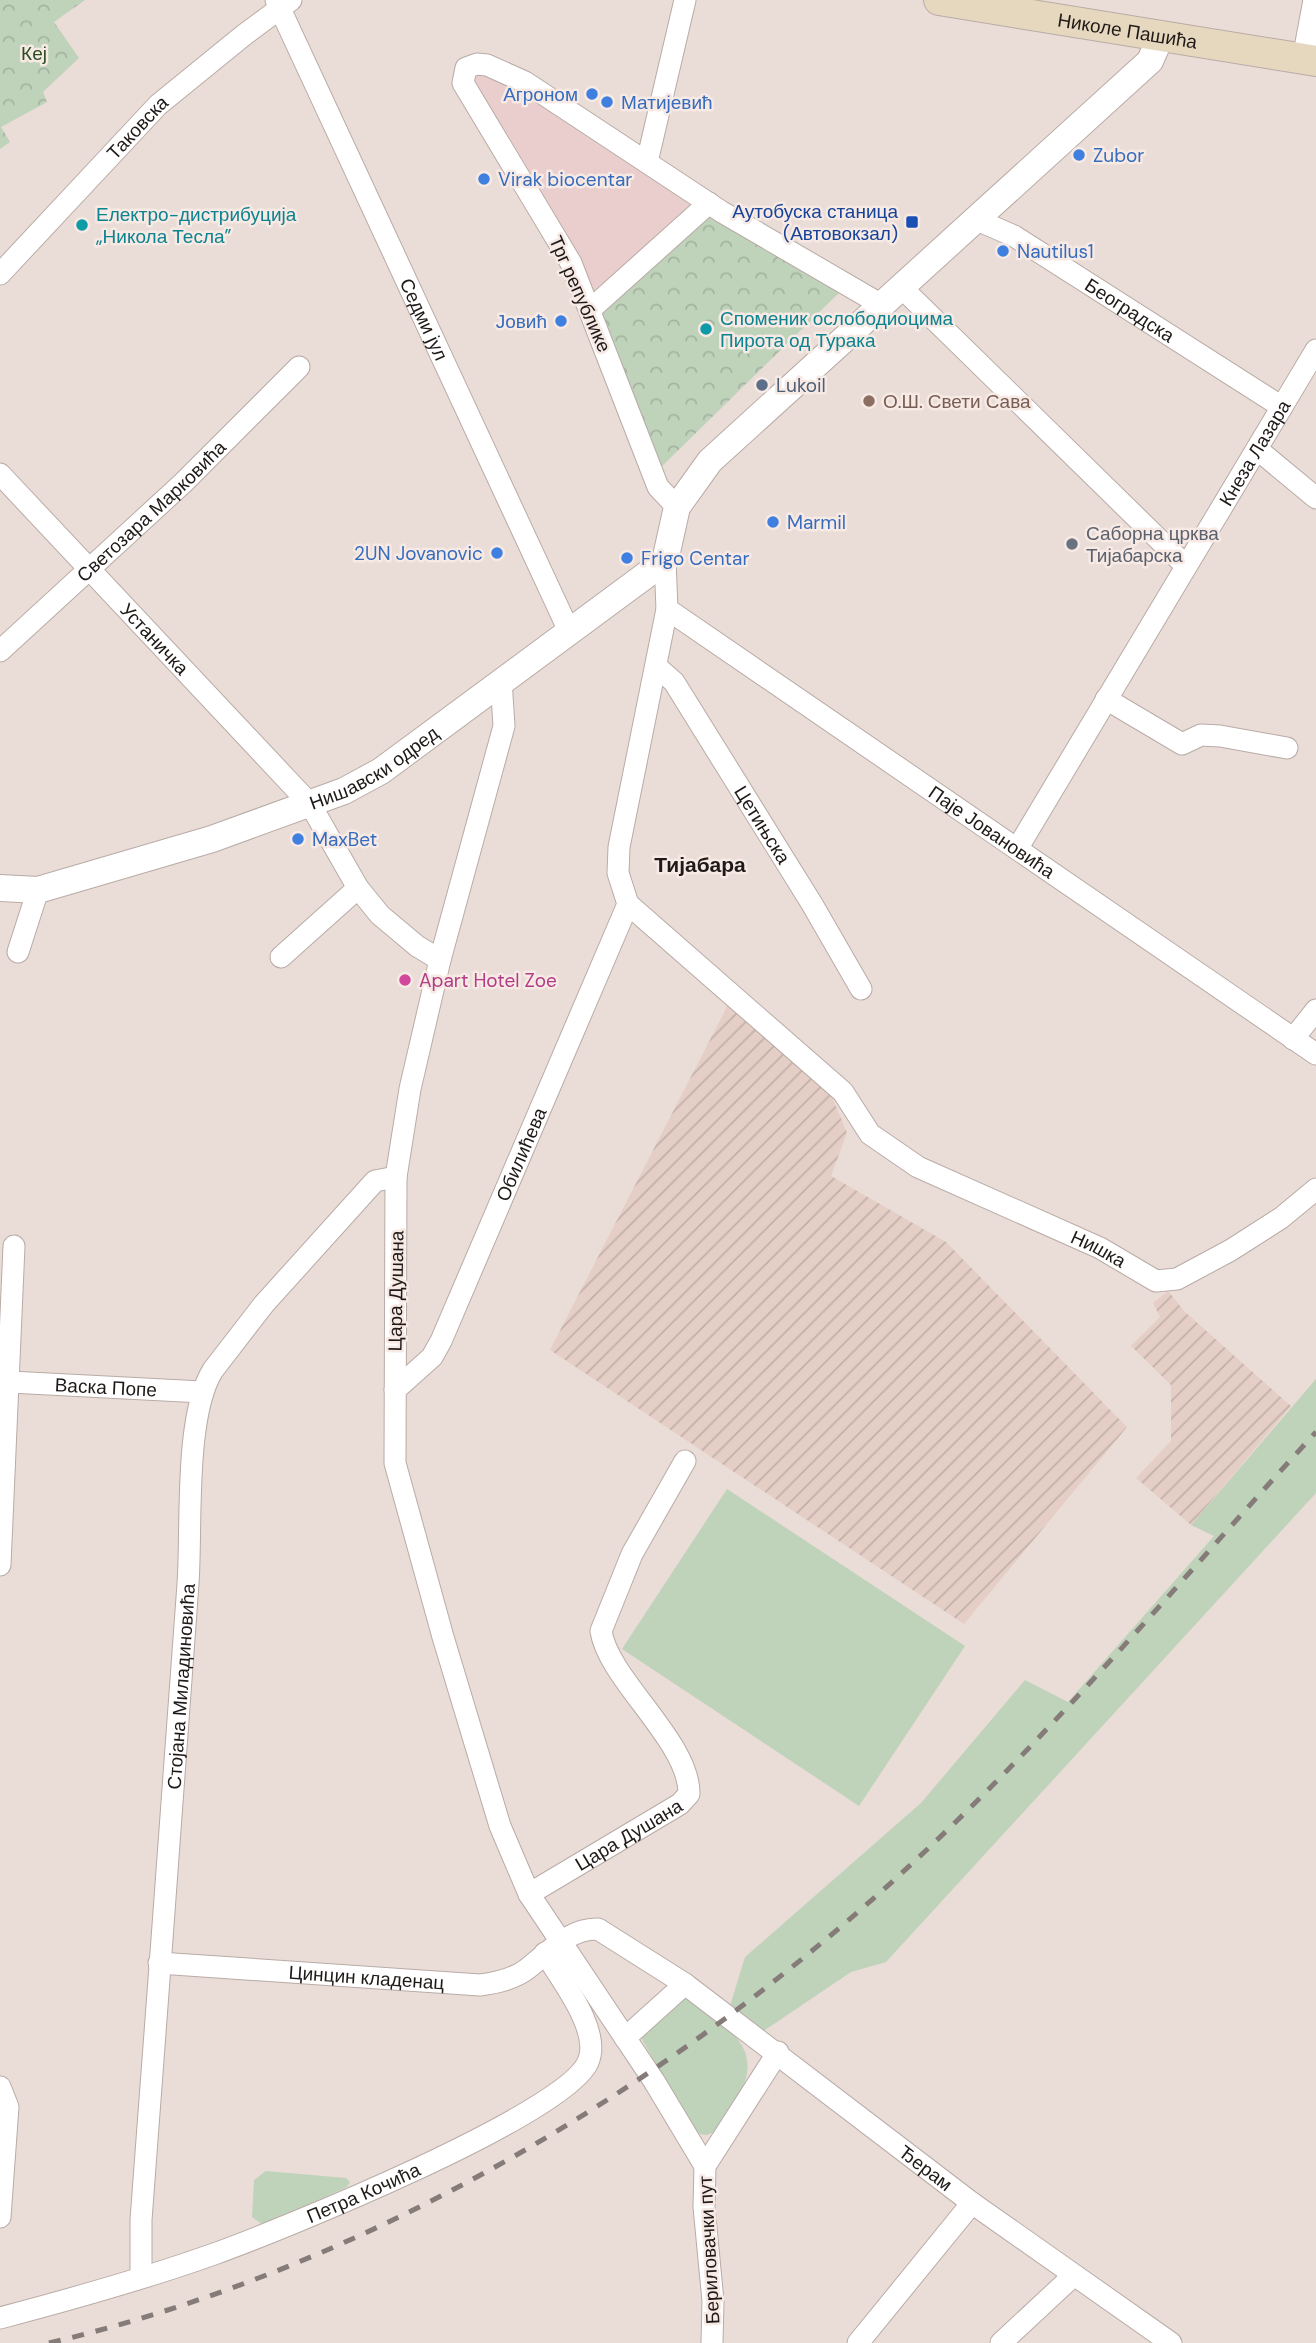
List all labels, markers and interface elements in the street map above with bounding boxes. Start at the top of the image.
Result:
street label: Николе Пашића [1056,7,1200,54]
park label: Кеј [21,41,47,66]
place label: Агроном [503,82,578,107]
marker: Агроном [584,86,600,102]
street label: Таковска [101,89,173,165]
place label: Матијевић [621,90,713,115]
marker: Матијевић [599,94,615,110]
place label: Zubor [1093,143,1144,168]
marker: Zubor [1071,147,1087,163]
place label: Virak biocentar [498,167,632,192]
marker: Virak biocentar [476,171,492,187]
place label: Аутобуска станица (Автовокзал) [732,199,898,246]
place label: Електро-дистрибуција „Никола Тесла” [96,202,297,249]
marker: Аутобуска станица (Автовокзал) [904,214,920,230]
marker: Електро-дистрибуција „Никола Тесла” [74,217,90,233]
street label: Трг републике [543,232,617,356]
place label: Nautilus1 [1017,239,1094,264]
marker: Nautilus1 [995,243,1011,259]
street label: Београдска [1080,272,1180,348]
street label: Седми јул [394,274,454,365]
place label: Споменик ослободиоцима Пирота од Турака [720,306,953,353]
place label: Јовић [496,309,547,334]
marker: Јовић [553,313,569,329]
marker: Споменик ослободиоцима Пирота од Турака [698,321,714,337]
place label: Lukoil [776,373,826,398]
marker: Lukoil [754,377,770,393]
place label: О.Ш. Свети Сава [883,389,1031,414]
marker: О.Ш. Свети Сава [861,393,877,409]
street label: Кнеза Лазара [1213,395,1296,510]
street label: Светозара Марковића [71,435,231,587]
place label: Marmil [787,510,846,535]
marker: Marmil [765,514,781,530]
place label: Саборна црква Тијабарска [1086,521,1219,568]
marker: Саборна црква Тијабарска [1064,536,1080,552]
place label: 2UN Jovanovic [354,541,483,566]
marker: 2UN Jovanovic [489,545,505,561]
place label: Frigo Centar [641,546,749,571]
marker: Frigo Centar [619,550,635,566]
street label: Устаничка [115,597,195,680]
street label: Нишавски одред [306,720,443,815]
street label: Паје Јовановића [924,780,1060,884]
street label: Цетињска [729,781,797,869]
place label: MaxBet [312,827,377,852]
marker: MaxBet [290,831,306,847]
district label: Тијабара [654,851,746,879]
place label: Apart Hotel Zoe [419,968,557,993]
marker: Apart Hotel Zoe [397,972,413,988]
street label: Обилићева [490,1103,552,1205]
street label: Нишка [1067,1224,1131,1273]
street label: Цара Душана [382,1230,410,1352]
street label: Васка Попе [54,1372,158,1402]
street label: Стојана Миладиновића [161,1582,201,1790]
street label: Цара Душана [570,1793,687,1876]
street label: Цинцин кладенац [288,1959,445,1995]
street label: Ђерам [894,2139,958,2196]
street label: Петра Кочића [303,2157,425,2229]
street label: Бериловачки пут [693,2175,725,2325]

